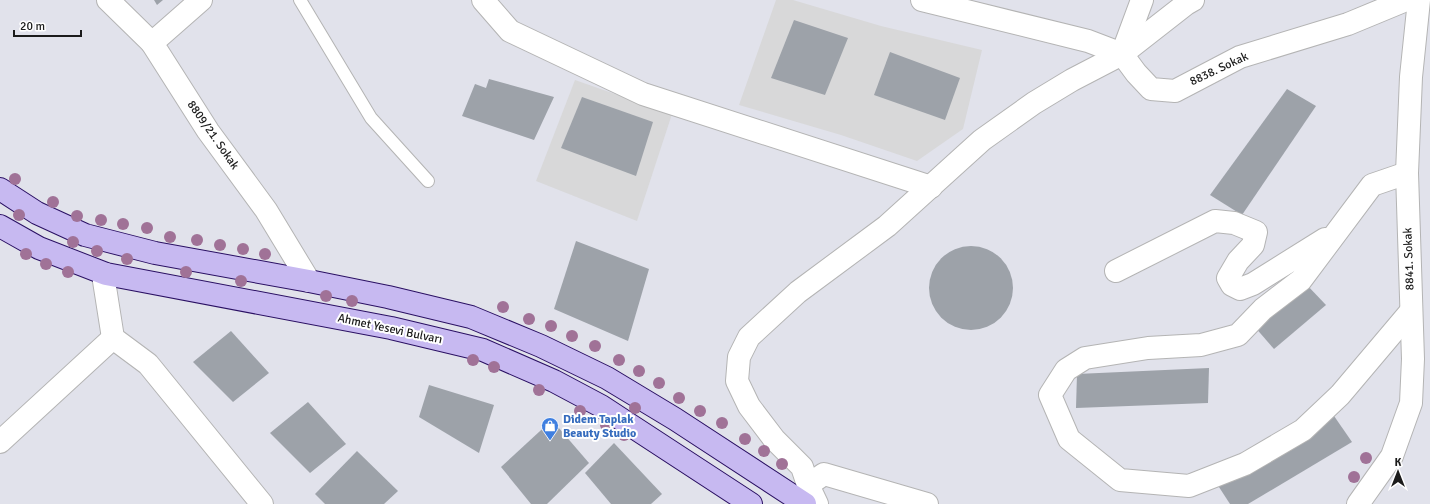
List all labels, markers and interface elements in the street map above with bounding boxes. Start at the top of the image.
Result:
scale bar [14,12,81,38]
text: 20 m [20,19,45,34]
street label: 8838. Sokak [1187,49,1251,89]
street label: 8809/21. Sokak [184,98,242,172]
street label: 8841. Sokak [1400,227,1418,291]
street label: Ahmet Yesevi Bulvarı [336,311,444,347]
place label: Didem Taplak Beauty Studio [563,412,636,441]
shop icon: Didem Taplak Beauty Studio [540,416,560,441]
north arrow [1378,452,1418,492]
text: K [1395,456,1402,469]

